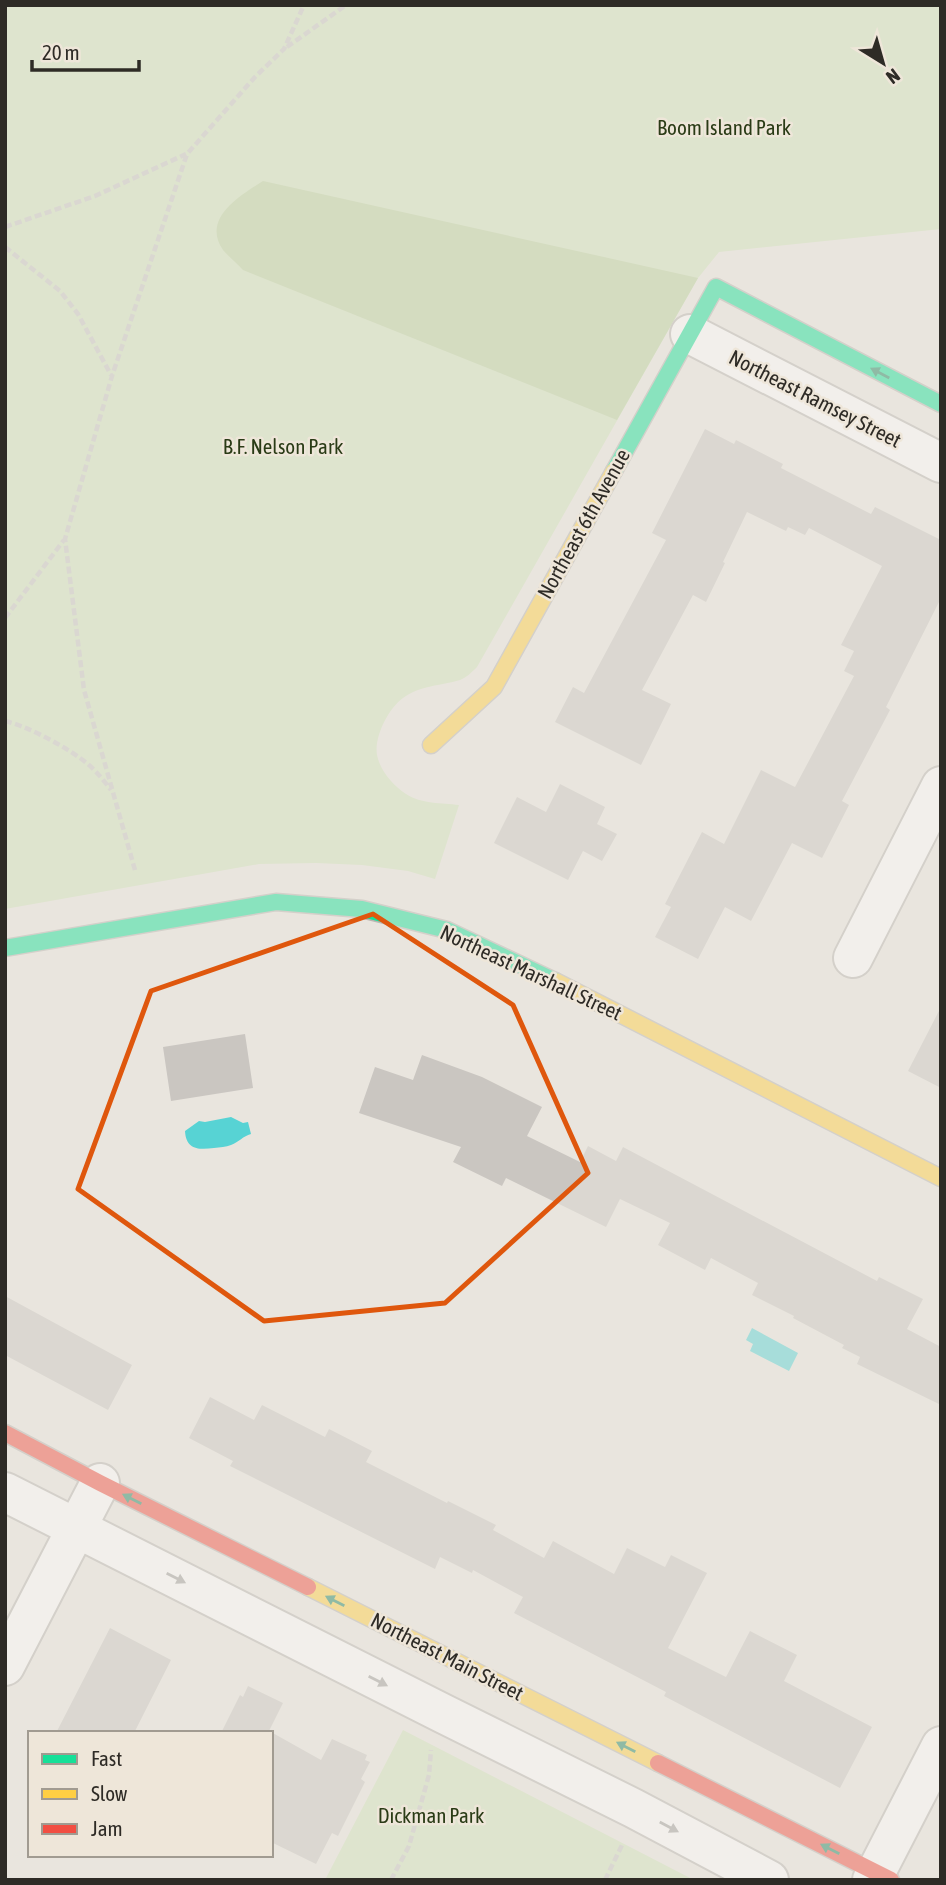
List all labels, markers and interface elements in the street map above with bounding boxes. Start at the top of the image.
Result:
scale bar [32,28,138,72]
north arrow [848,28,918,98]
text: 20 m [42,40,80,64]
text: N [882,64,904,89]
park label: Boom Island Park [657,115,791,139]
street label: Northeast Ramsey Street [725,344,905,452]
one-way arrow [870,367,890,379]
park label: B.F. Nelson Park [223,434,343,458]
street label: Northeast 6th Avenue [532,445,634,602]
street label: Northeast Marshall Street [437,919,626,1025]
one-way arrow [122,1493,142,1504]
one-way arrow [166,1572,186,1584]
one-way arrow [325,1596,345,1607]
street label: Northeast Main Street [367,1607,528,1705]
one-way arrow [368,1676,388,1687]
legend [28,1731,273,1857]
one-way arrow [616,1742,636,1753]
text: Fast [91,1746,122,1770]
text: Slow [91,1781,128,1805]
park label: Dickman Park [378,1803,484,1827]
text: Jam [91,1816,123,1840]
one-way arrow [660,1821,679,1833]
one-way arrow [819,1844,839,1856]

